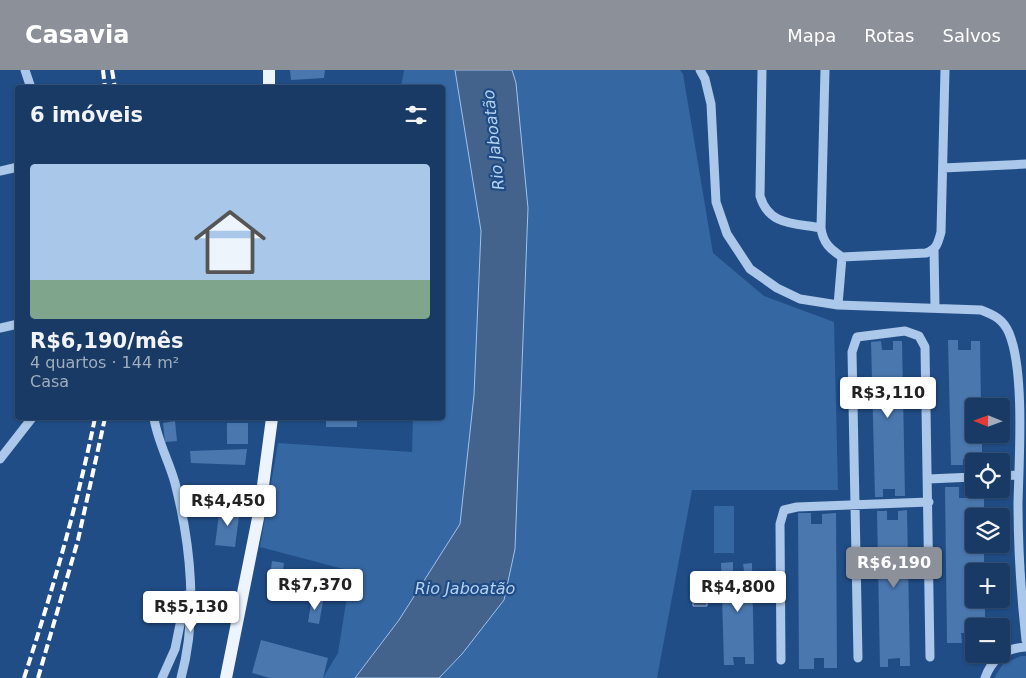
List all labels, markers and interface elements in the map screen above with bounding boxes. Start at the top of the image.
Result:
text: Casavia [25,21,129,49]
text: Mapa [787,25,836,46]
text: Rotas [864,25,915,46]
text: Salvos [943,25,1001,46]
water label: Rio Jaboatão [479,89,508,191]
icon: filters [402,101,430,129]
text: 6 imóveis [30,103,143,127]
icon: home [185,197,275,287]
text: R$6,190/mês [30,329,184,353]
text: 4 quartos · 144 m² [30,353,179,372]
text: Casa [30,372,69,391]
pin: R$3,110 [842,376,934,419]
text: R$3,110 [851,383,925,402]
north arrow [965,398,1010,442]
map controls [965,398,1010,663]
button: locate [965,453,1010,498]
pin: R$4,450 [182,484,274,527]
text: R$4,450 [191,491,265,510]
button: layers [965,508,1010,553]
pin: R$6,190 [848,546,940,589]
text: R$6,190 [857,553,931,572]
button: + [965,563,1010,608]
pin: R$7,370 [269,568,361,611]
pin: R$4,800 [692,570,784,613]
text: R$7,370 [278,575,352,594]
text: R$4,800 [701,577,775,596]
water label: Rio Jaboatão [415,579,516,598]
pin: R$5,130 [145,590,237,633]
text: R$5,130 [154,597,228,616]
button: − [965,618,1010,663]

